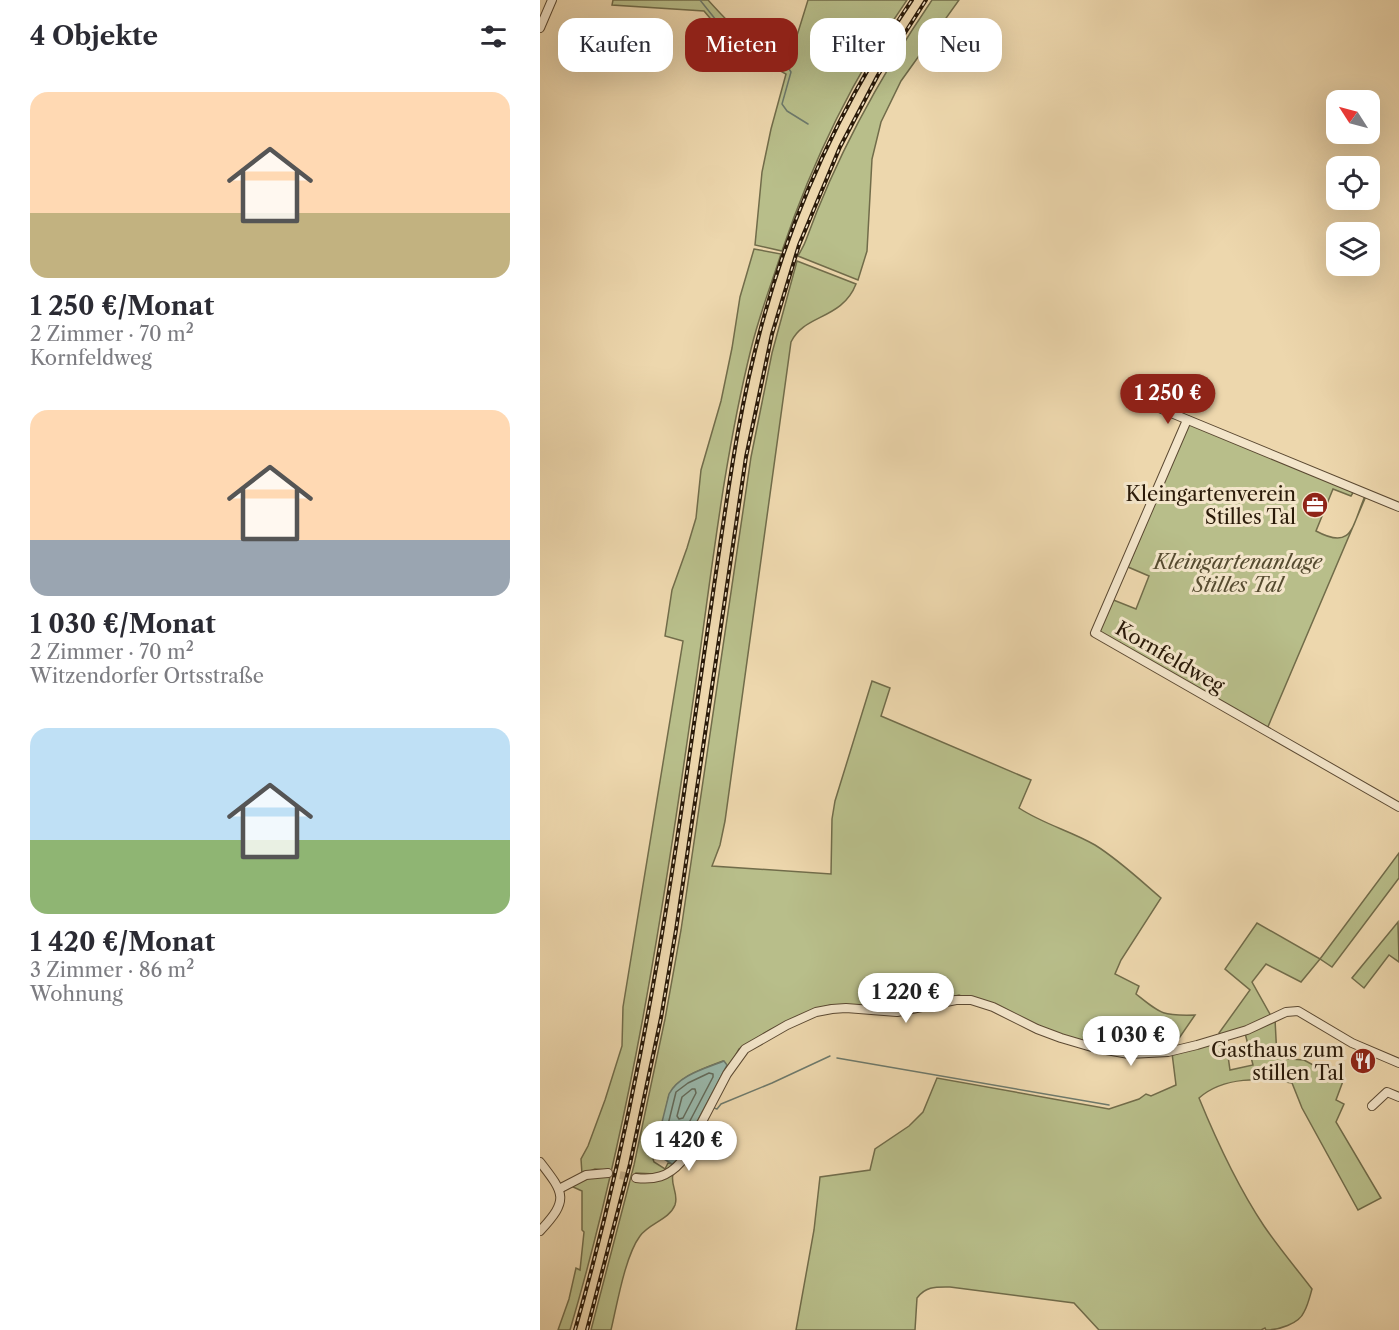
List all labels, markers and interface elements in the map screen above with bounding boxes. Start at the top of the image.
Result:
chip: Kaufen [558,18,673,72]
chip: Mieten [685,18,798,72]
chip: Filter [810,18,906,72]
chip: Neu [918,18,1002,72]
text: 4 Objekte [30,20,158,52]
icon: filters [477,20,510,53]
north arrow [1326,90,1380,144]
map controls [1326,90,1380,276]
icon: home [216,131,324,239]
button: locate [1326,156,1380,210]
button: layers [1326,222,1380,276]
text: 1 250 €/Monat [30,290,214,322]
text: 2 Zimmer · 70 m² [30,322,194,346]
text: Kornfeldweg [30,346,152,370]
pin: 1 250 € [1113,374,1223,425]
text: 1 250 € [1134,381,1202,405]
icon: home [216,449,324,557]
place label: Kleingartenverein Stilles Tal [1126,482,1296,529]
office icon: Kleingartenverein Stilles Tal [1300,490,1330,520]
park label: Kleingartenanlage Stilles Tal [1152,550,1324,597]
text: 1 030 €/Monat [30,608,216,640]
street label: Kornfeldweg [1111,616,1229,698]
text: 2 Zimmer · 70 m² [30,640,194,664]
text: Witzendorfer Ortsstraße [30,664,264,688]
icon: home [216,767,324,875]
text: 1 420 €/Monat [30,926,215,958]
text: 3 Zimmer · 86 m² [30,958,194,982]
pin: 1 220 € [851,973,961,1024]
text: 1 220 € [872,980,940,1004]
text: Wohnung [30,982,123,1006]
pin: 1 030 € [1076,1016,1186,1067]
text: 1 030 € [1097,1023,1165,1047]
place label: Gasthaus zum stillen Tal [1211,1038,1344,1085]
restaurant icon: Gasthaus zum stillen Tal [1348,1046,1378,1076]
pin: 1 420 € [634,1121,744,1172]
text: 1 420 € [655,1128,723,1152]

